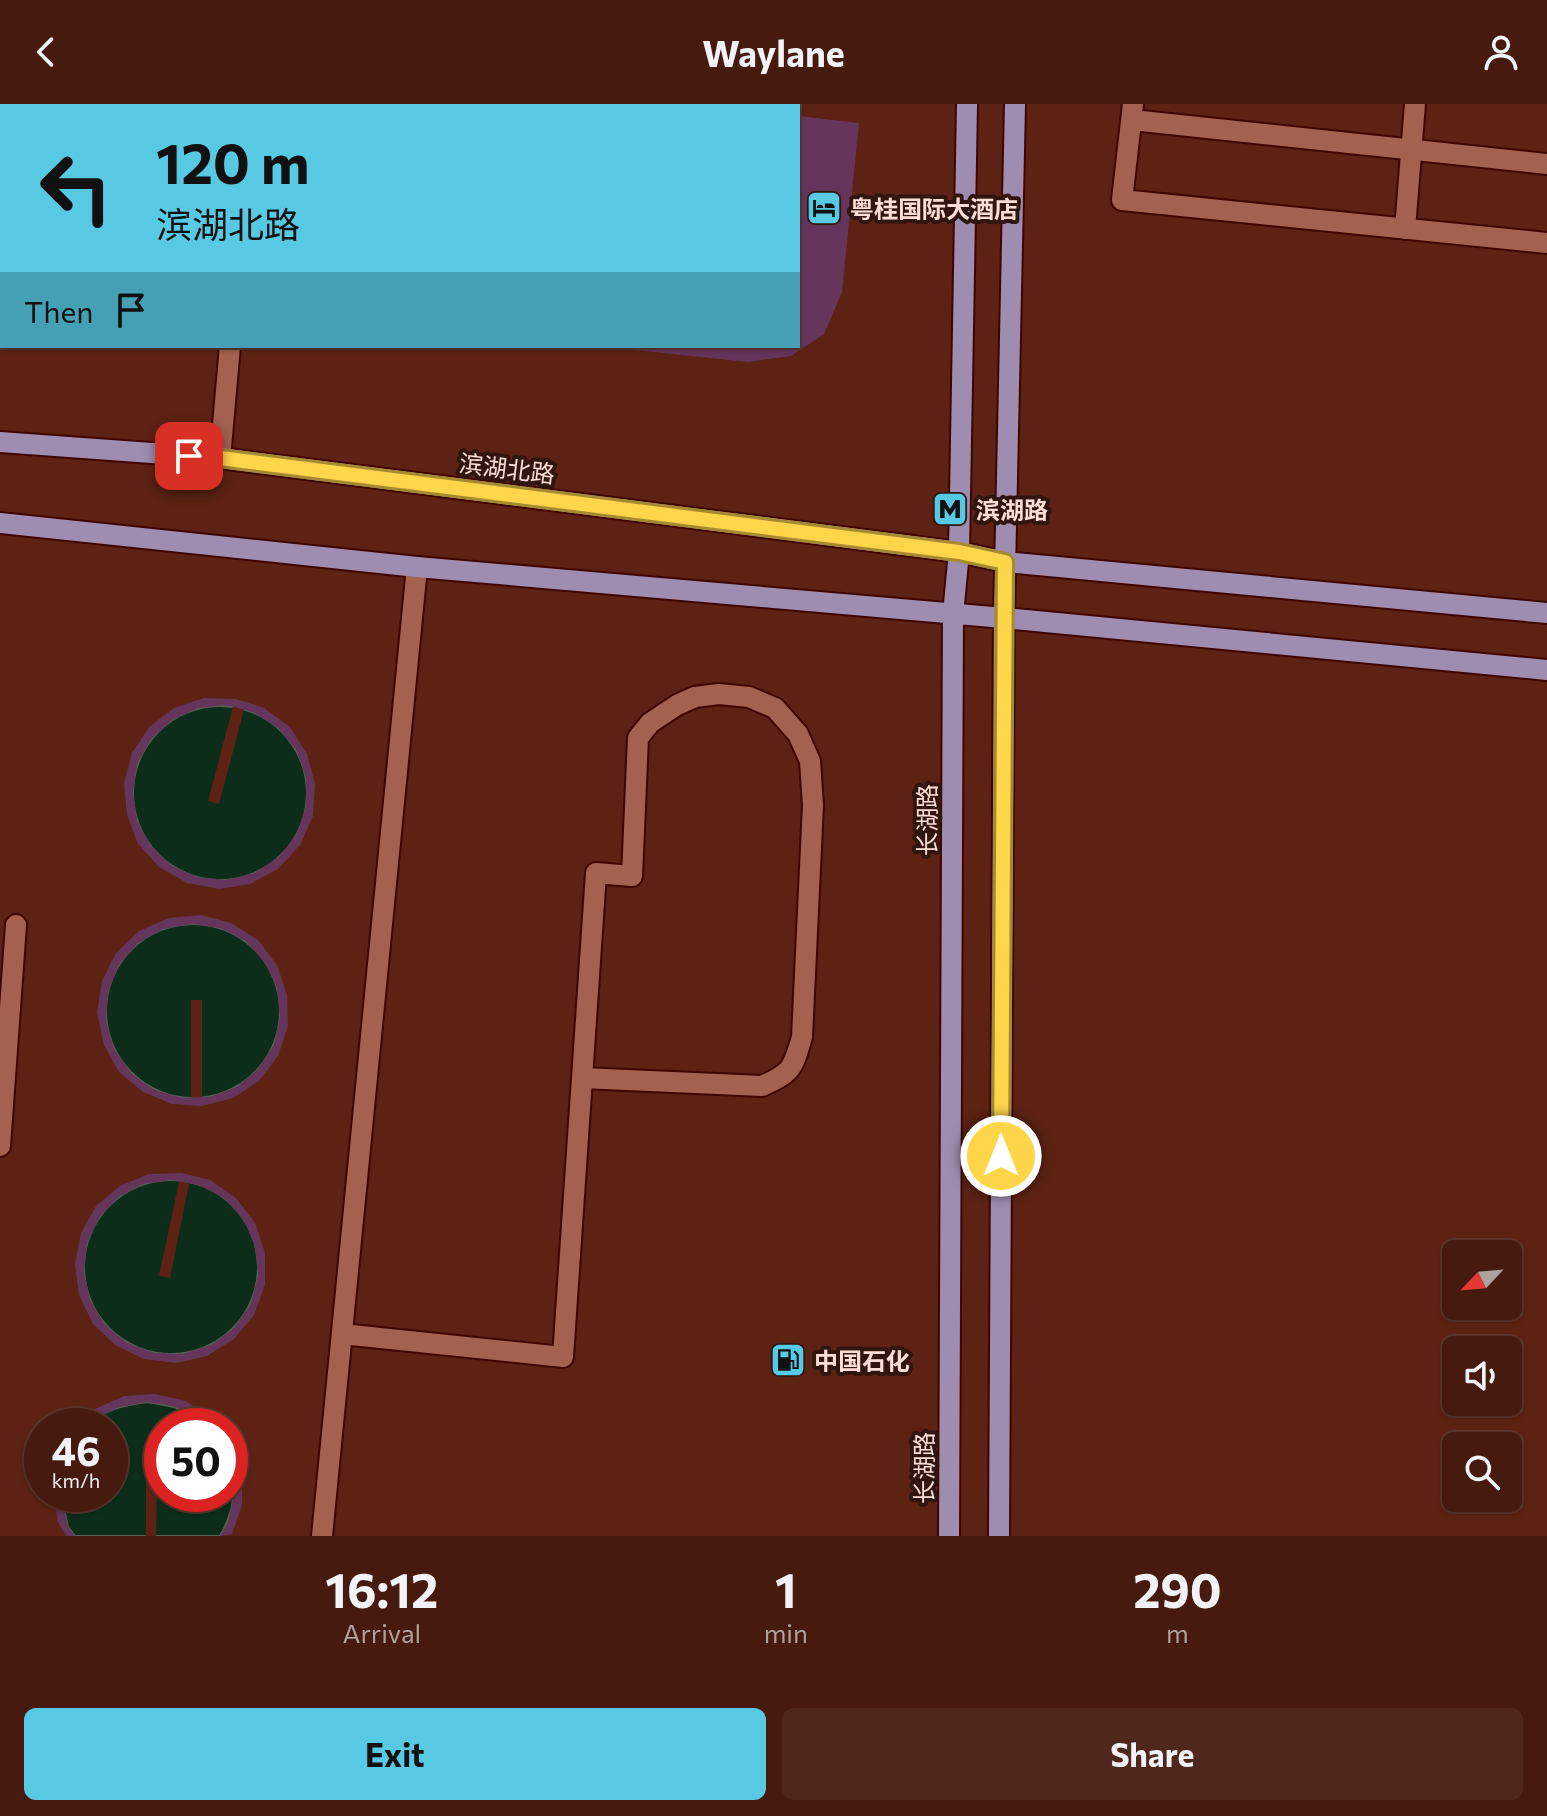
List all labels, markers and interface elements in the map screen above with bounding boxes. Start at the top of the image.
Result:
icon: back [24,30,68,74]
text: Waylane [702,30,845,74]
icon: person [1479,30,1523,74]
text: 120 m [156,127,310,196]
icon: left [24,136,128,240]
hotel icon: 粤桂国际大酒店 [805,189,843,227]
place label: 粤桂国际大酒店 [850,194,1018,223]
text: 滨湖北路 [156,201,300,245]
icon: arrive [109,288,153,332]
text: Then [24,292,93,329]
pin [155,422,223,490]
icon: arrive [167,434,211,478]
street label: 滨湖北路 [458,448,556,488]
metro station icon: 滨湖路 [931,490,969,528]
place label: 滨湖路 [976,495,1048,524]
street label: 长湖路 [912,784,941,856]
position arrow [959,1114,1043,1198]
north arrow [1442,1240,1522,1320]
map controls [1442,1240,1522,1512]
button: sound [1442,1336,1522,1416]
fuel station icon: 中国石化 [769,1341,807,1379]
place label: 中国石化 [814,1346,910,1375]
speed limit sign: 50 [144,1408,248,1512]
text: 46 [51,1425,101,1474]
street label: 长湖路 [909,1432,938,1504]
button: search [1442,1432,1522,1512]
text: km/h [52,1468,100,1492]
text: 16:12 [325,1559,438,1618]
text: 1 [775,1559,797,1618]
text: 290 [1133,1559,1222,1618]
text: Arrival [342,1617,421,1648]
text: min [764,1617,808,1648]
text: m [1166,1617,1189,1648]
button: Exit [24,1708,766,1800]
button: Share [782,1708,1523,1800]

